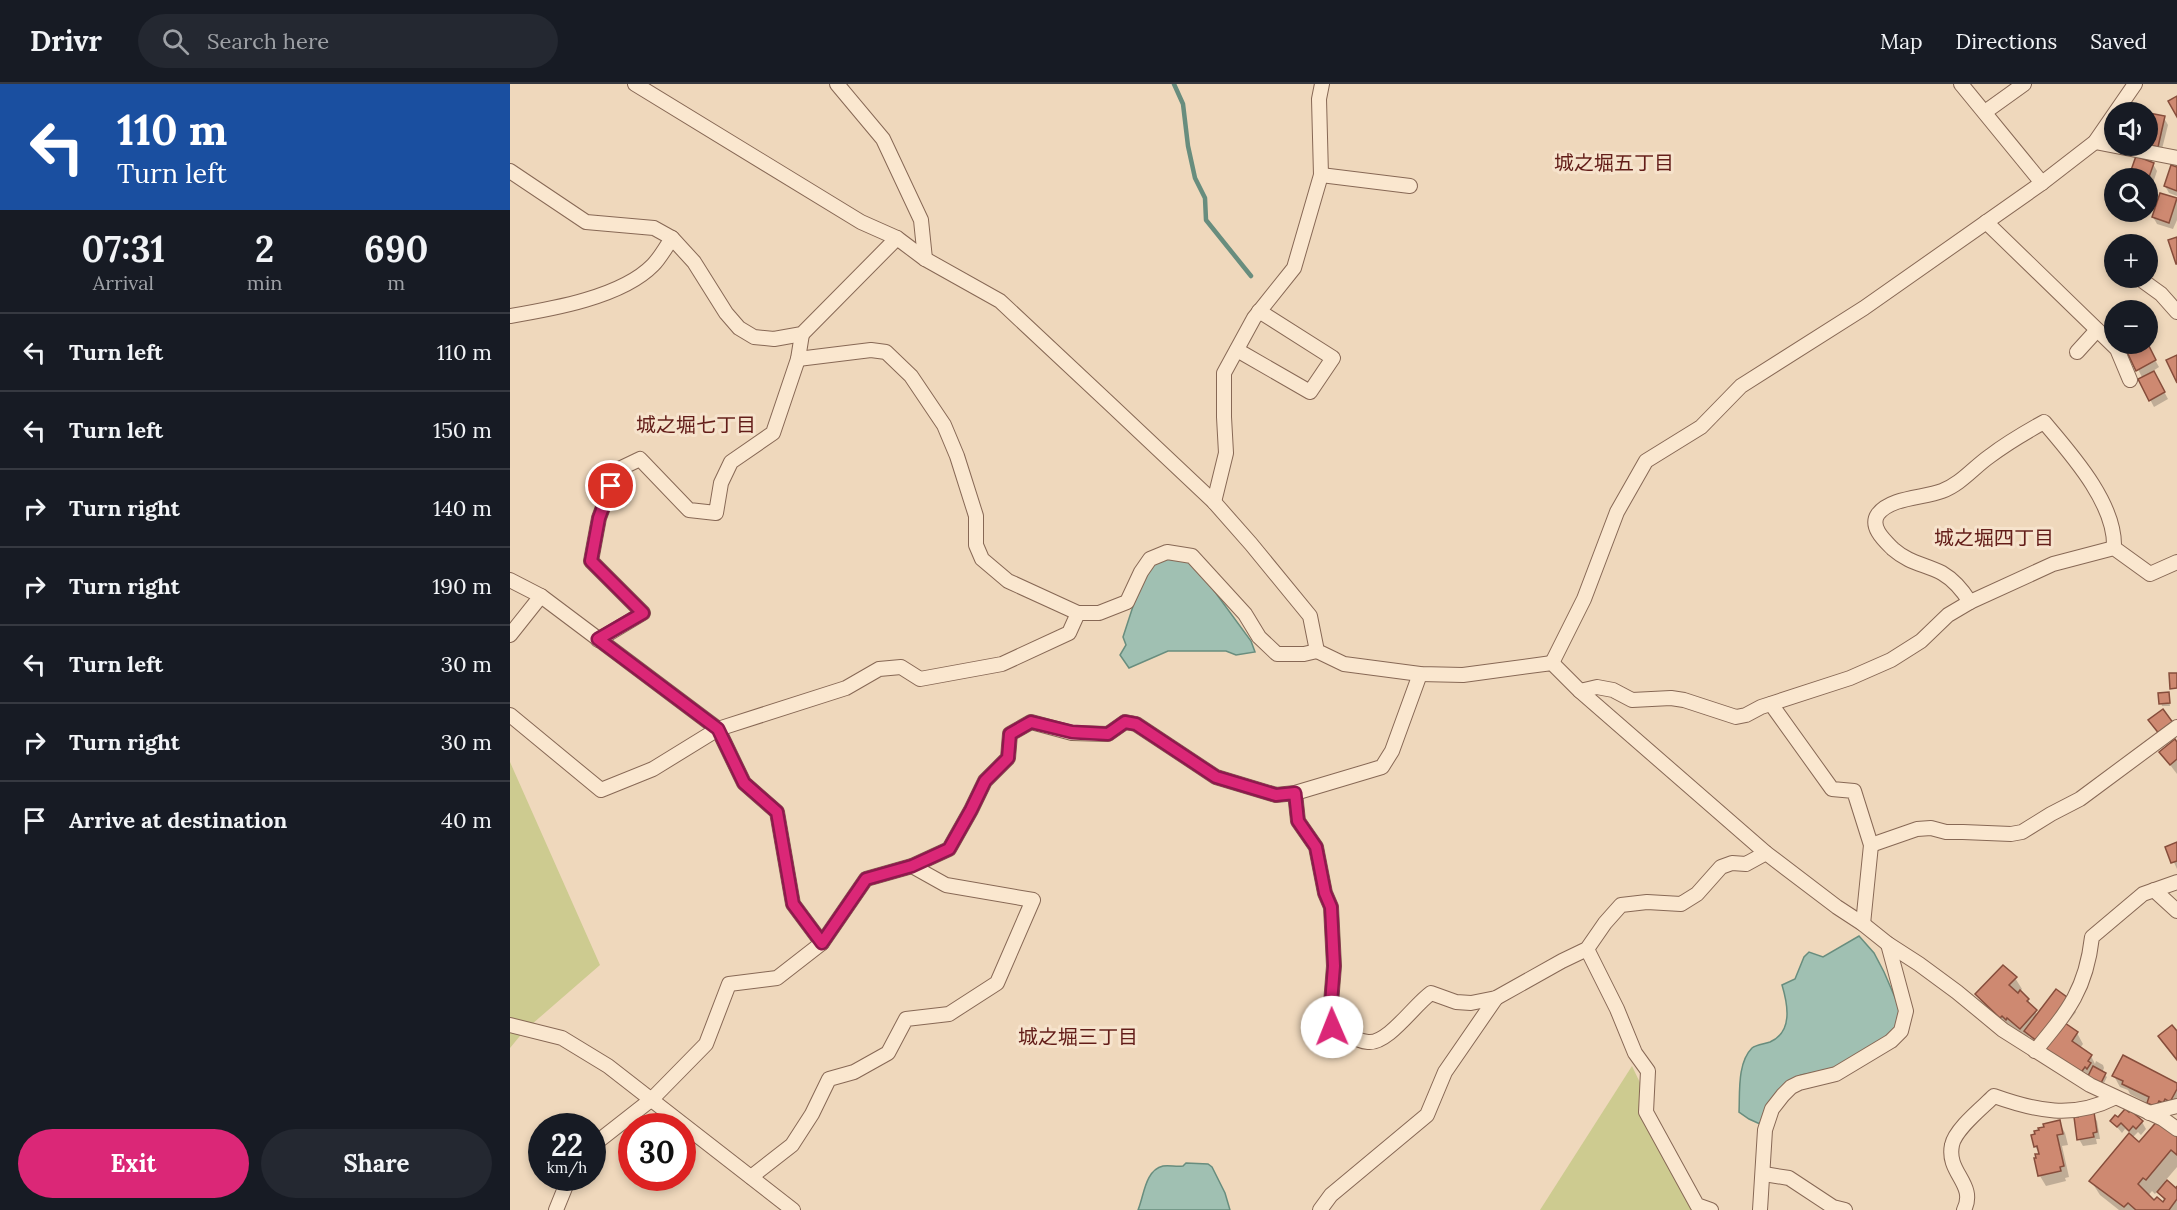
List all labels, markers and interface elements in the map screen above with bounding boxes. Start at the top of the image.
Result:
search box [138,14,558,68]
text: Drivr [30,23,102,59]
icon: search [159,25,192,58]
text: Search here [207,27,329,55]
text: Map [1880,28,1923,55]
text: Directions [1956,28,2057,55]
text: Saved [2090,28,2147,55]
map controls [2104,102,2158,354]
button: sound [2104,102,2158,156]
text: 110 m [117,103,228,157]
icon: left [18,108,96,186]
district label: 城之堀五丁目 [1554,150,1674,175]
text: Turn left [117,156,227,190]
button: search [2104,168,2158,222]
text: 07:31 [82,226,165,272]
text: 2 [255,226,274,272]
text: 690 [364,226,428,272]
button: + [2104,234,2158,288]
text: Arrival [93,270,154,295]
text: min [247,270,282,295]
text: m [387,270,405,295]
button: − [2104,300,2158,354]
icon: left [18,336,51,369]
text: Turn left [69,338,163,366]
text: 110 m [437,338,492,366]
district label: 城之堀七丁目 [636,412,756,437]
icon: left [18,414,51,447]
text: Turn left [69,416,163,444]
text: 150 m [433,416,492,444]
pin [585,460,636,511]
icon: arrive [594,469,627,502]
icon: right [18,492,51,525]
text: Turn right [69,494,180,522]
text: 140 m [433,494,492,522]
district label: 城之堀四丁目 [1934,525,2054,550]
icon: right [18,570,51,603]
text: Turn right [69,572,180,600]
text: 190 m [432,572,492,600]
icon: left [18,648,51,681]
text: Turn left [69,650,163,678]
text: 30 m [441,650,492,678]
icon: right [18,726,51,759]
text: Turn right [69,728,180,756]
text: 30 m [441,728,492,756]
icon: arrive [18,804,51,837]
text: Arrive at destination [69,806,287,834]
text: 40 m [441,806,492,834]
position arrow [1300,995,1364,1059]
district label: 城之堀三丁目 [1018,1024,1138,1049]
speed limit sign: 30 [618,1113,696,1191]
text: 22 [551,1126,583,1164]
button: Exit [18,1129,249,1198]
button: Share [261,1129,492,1198]
text: km/h [547,1158,587,1177]

